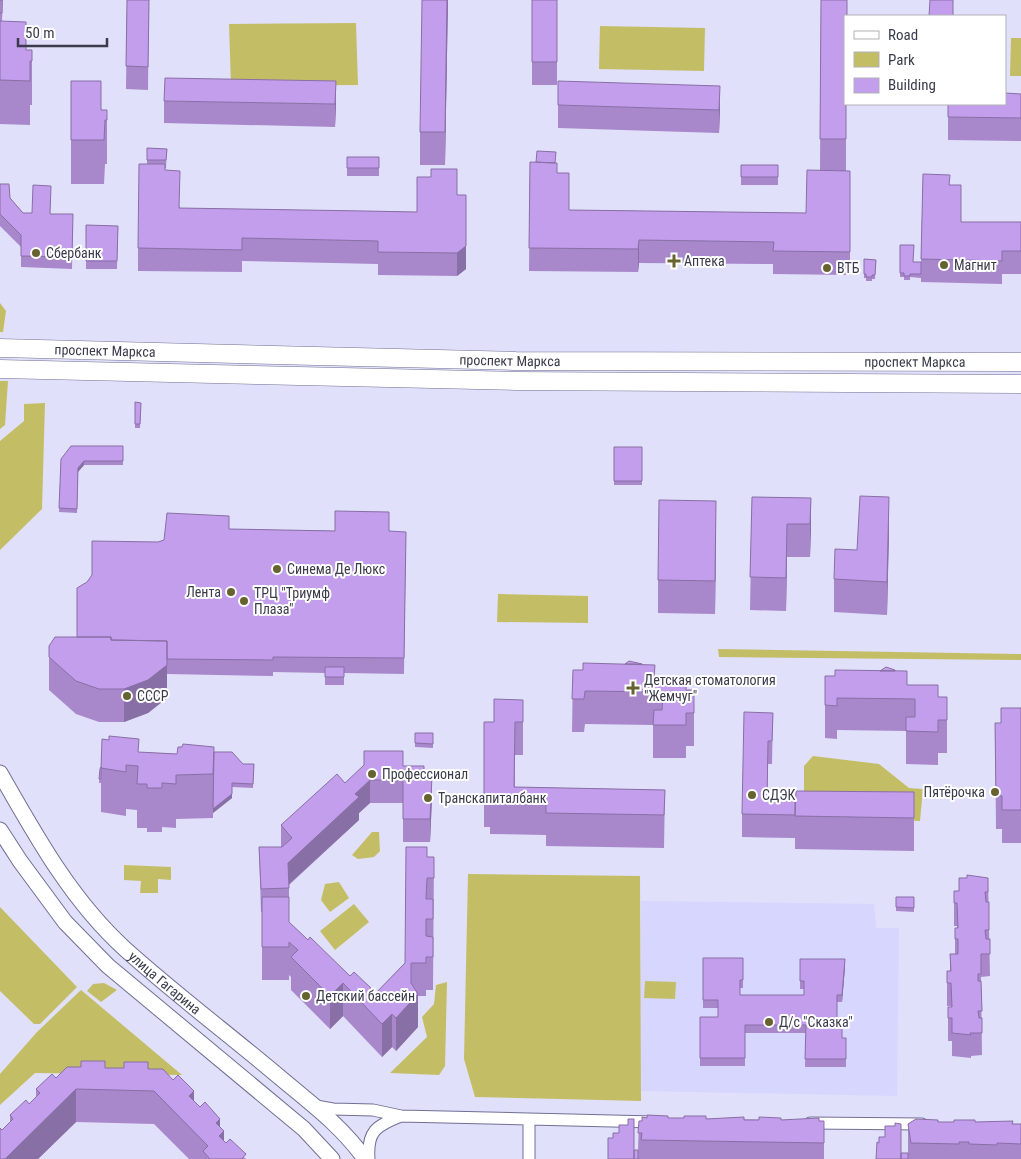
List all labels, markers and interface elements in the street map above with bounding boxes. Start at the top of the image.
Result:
scale bar [18,15,106,47]
legend [844,15,1006,105]
text: 50 m [25,24,55,42]
text: Road [888,26,918,44]
text: Park [888,51,915,69]
text: Building [888,76,936,94]
place label: Сбербанк [46,245,102,261]
marker: Сбербанк [30,247,42,259]
place label: Аптека [684,253,725,269]
marker: Аптека [668,255,680,267]
place label: Магнит [954,257,997,273]
marker: Магнит [938,259,950,271]
place label: ВТБ [837,260,860,276]
marker: ВТБ [821,262,833,274]
street label: проспект Маркса [54,341,156,360]
street label: проспект Маркса [459,352,560,369]
street label: проспект Маркса [864,354,965,370]
place label: Синема Де Люкс [287,561,385,577]
marker: Синема Де Люкс [271,563,283,575]
place label: Лента [186,584,221,600]
place label: ТРЦ "Триумф Плаза" [254,585,330,617]
marker: Лента [225,586,237,598]
marker: ТРЦ "Триумф Плаза" [238,595,250,607]
place label: Детская стоматология "Жемчуг" [644,672,776,704]
marker: Детская стоматология "Жемчуг" [626,681,640,695]
place label: СССР [137,688,169,704]
marker: СССР [121,690,133,702]
place label: Профессионал [382,766,468,782]
marker: Профессионал [366,768,378,780]
place label: Пятёрочка [924,784,985,800]
marker: Пятёрочка [989,786,1001,798]
place label: СДЭК [762,787,795,803]
marker: СДЭК [746,789,758,801]
place label: Транскапиталбанк [438,790,547,806]
marker: Транскапиталбанк [422,792,434,804]
street label: улица Гагарина [125,948,204,1018]
place label: Детский бассейн [316,988,415,1004]
marker: Детский бассейн [300,990,312,1002]
place label: Д/с "Сказка" [779,1014,853,1030]
marker: Д/с "Сказка" [763,1016,775,1028]

